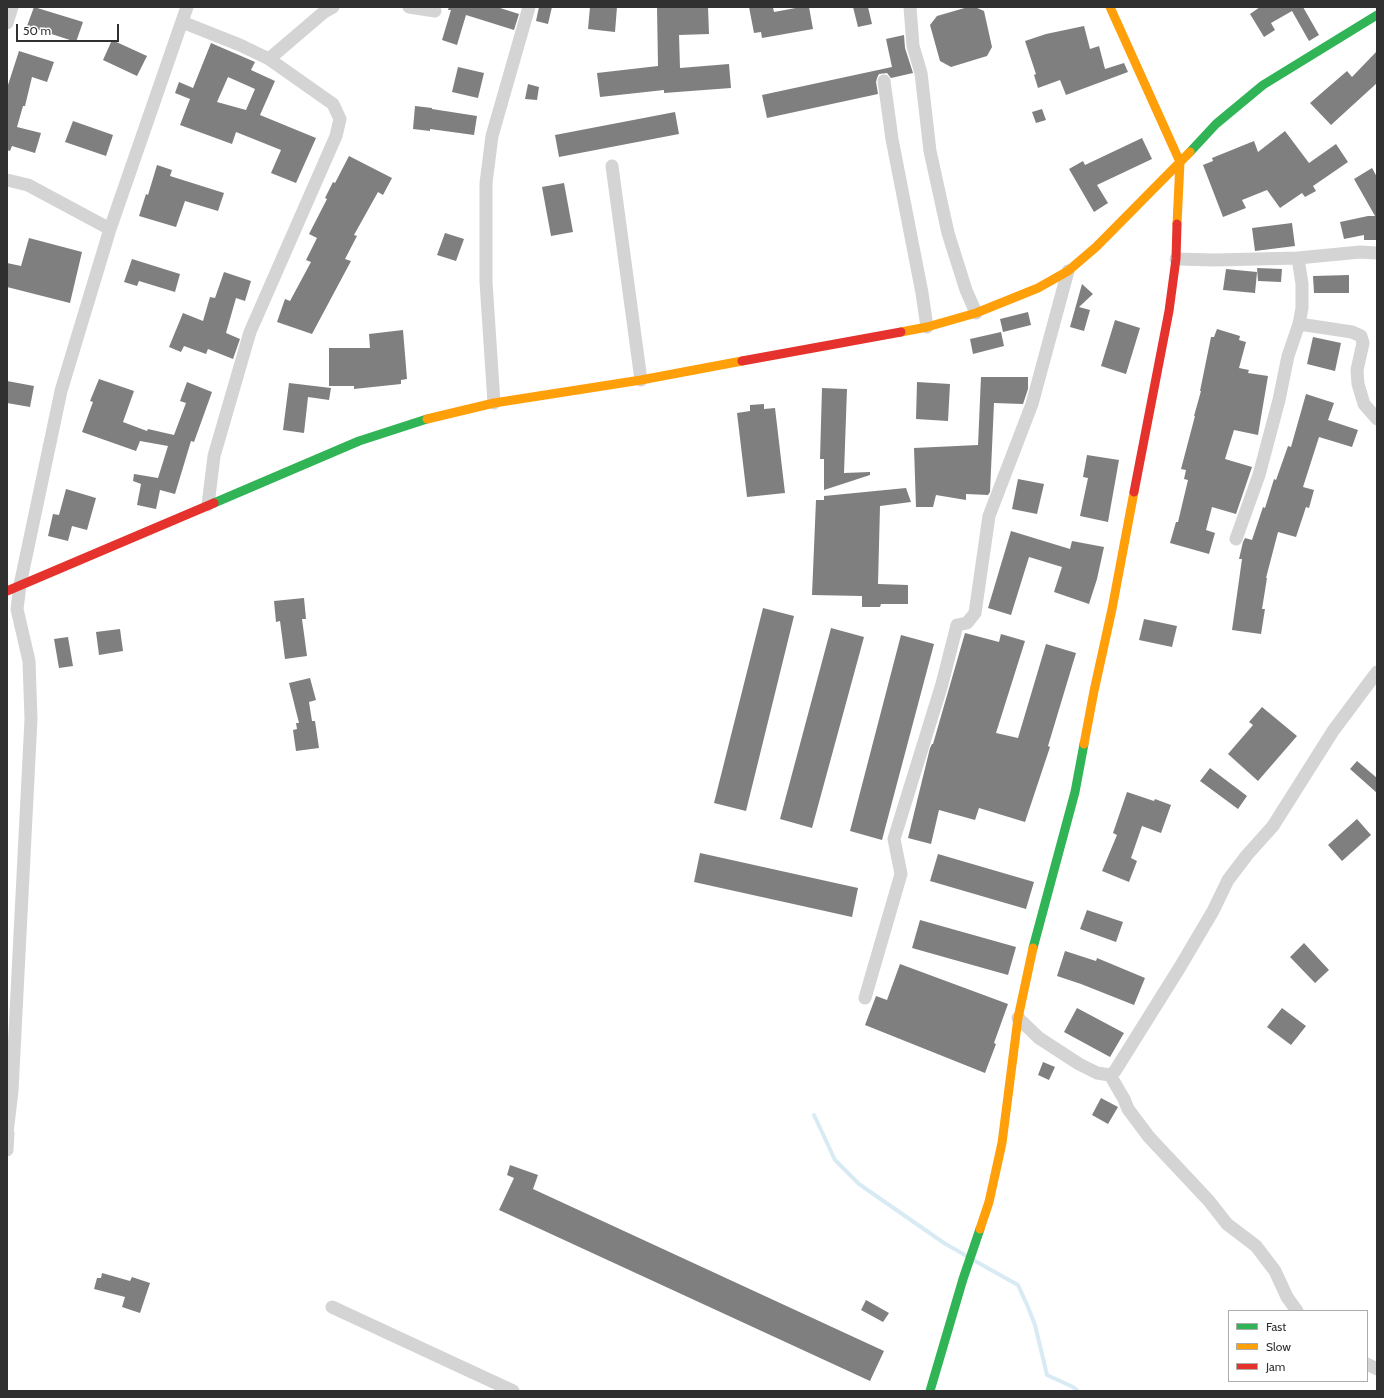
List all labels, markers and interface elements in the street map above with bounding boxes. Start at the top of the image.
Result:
scale bar [18,16,121,42]
text: 50 m [23,23,51,38]
legend [1228,1310,1368,1382]
text: Fast [1266,1319,1286,1334]
text: Slow [1266,1339,1291,1354]
text: Jam [1266,1359,1285,1374]

